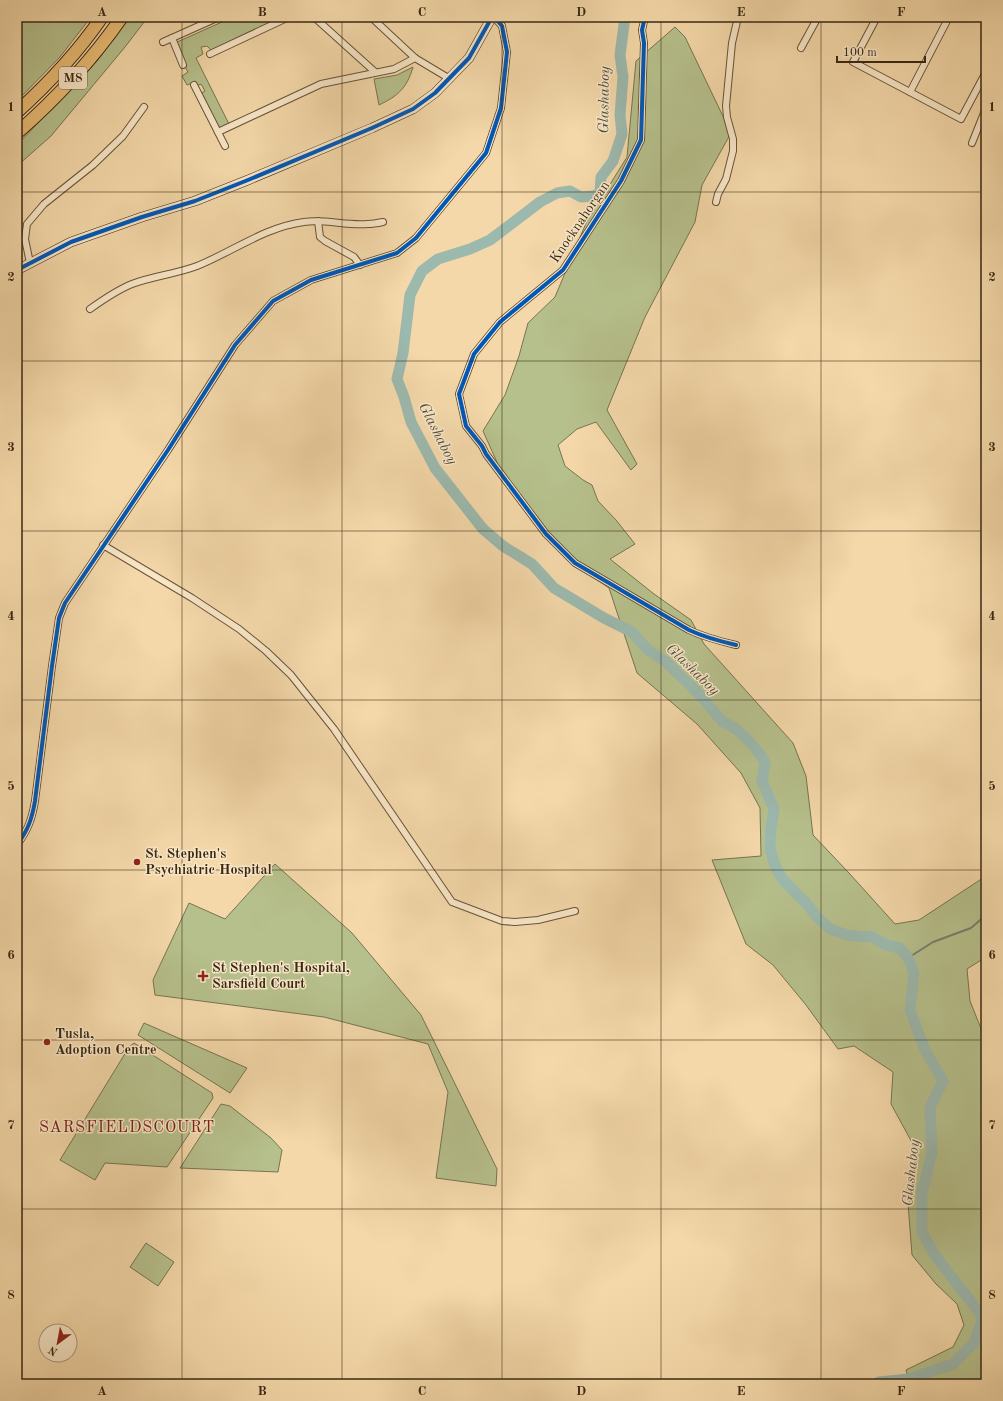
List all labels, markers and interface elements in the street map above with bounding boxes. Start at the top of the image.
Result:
text: A [97,6,107,19]
text: B [257,6,267,19]
text: C [418,6,426,19]
text: D [576,6,586,19]
text: E [737,6,746,19]
text: F [897,6,906,19]
scale bar [837,38,925,64]
text: 100 m [843,47,877,59]
water label: Glashaboy [597,66,613,134]
road number: M8 [59,67,87,89]
text: 1 [7,101,15,114]
text: 1 [988,101,996,114]
street label: Knocknahorgan [548,178,613,265]
text: 2 [7,271,15,284]
text: 2 [988,271,996,284]
water label: Glashaboy [415,401,459,468]
text: 3 [7,441,15,454]
text: 3 [988,441,996,454]
text: 4 [7,610,15,623]
text: 4 [988,610,996,623]
water label: Glashaboy [663,641,722,699]
text: 5 [7,780,15,793]
text: 5 [988,780,996,793]
place label: St. Stephen's Psychiatric Hospital [145,847,272,877]
marker: St. Stephen's Psychiatric Hospital [132,857,142,867]
text: 6 [7,949,15,962]
text: 6 [988,949,996,962]
place label: St Stephen's Hospital, Sarsfield Court [212,961,350,991]
marker: St Stephen's Hospital, Sarsfield Court [197,970,209,982]
place label: Tusla, Adoption Centre [55,1027,157,1057]
marker: Tusla, Adoption Centre [42,1037,52,1047]
text: 7 [7,1119,15,1132]
text: 7 [988,1119,996,1132]
district label: SARSFIELDSCOURT [39,1120,215,1136]
water label: Glashaboy [901,1138,923,1207]
text: 8 [7,1289,15,1302]
text: 8 [988,1289,996,1302]
north arrow [38,1323,78,1363]
text: N [47,1343,60,1357]
text: A [97,1385,107,1398]
text: B [257,1385,267,1398]
text: C [418,1385,426,1398]
text: D [576,1385,586,1398]
text: E [737,1385,746,1398]
text: F [897,1385,906,1398]

